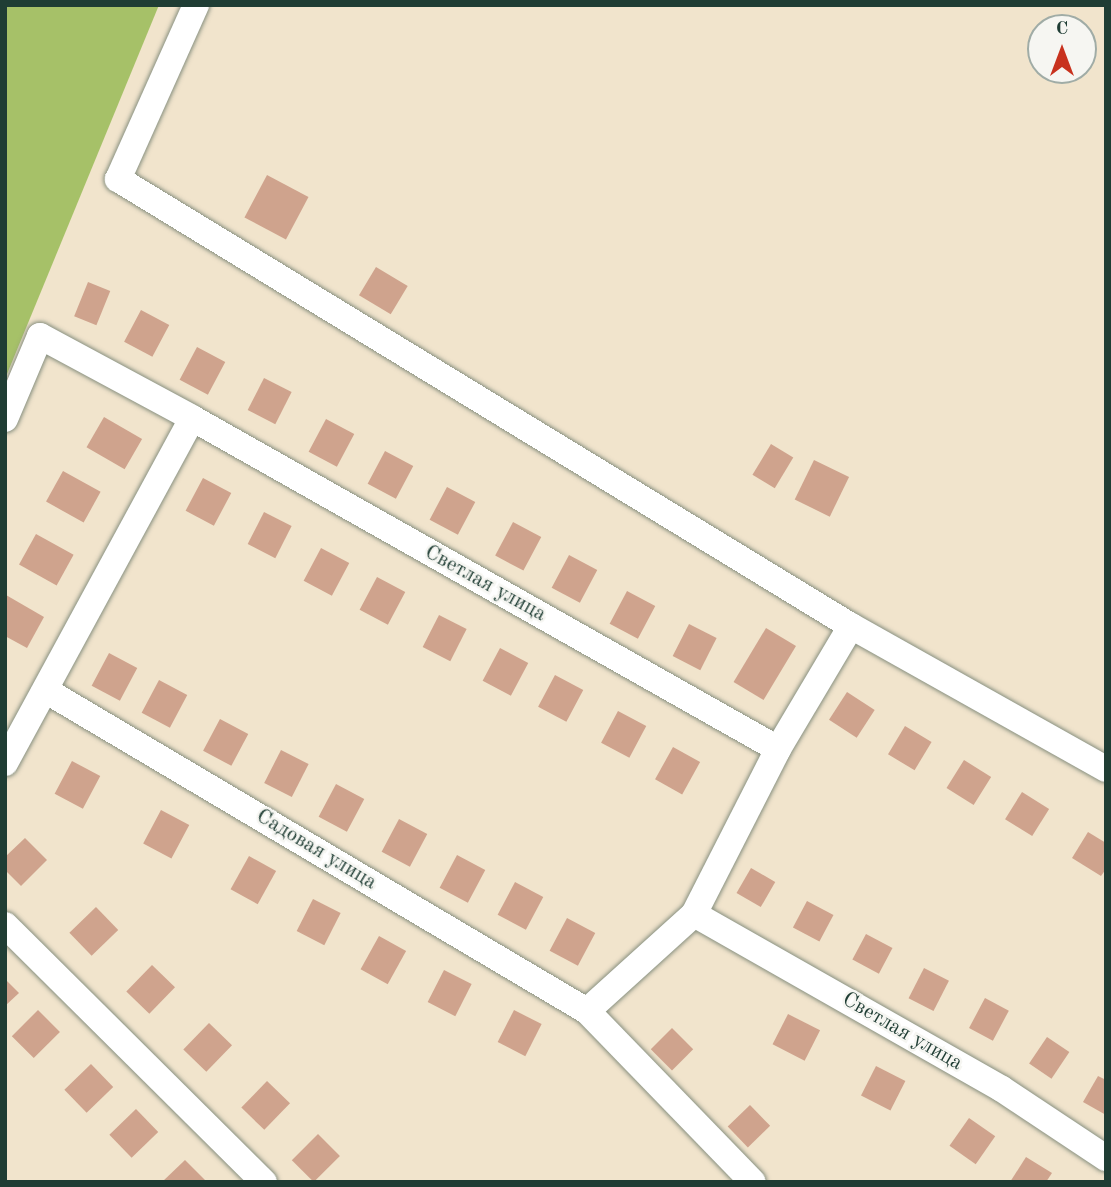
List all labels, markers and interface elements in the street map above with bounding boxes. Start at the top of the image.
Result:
north arrow [1027,14,1097,84]
text: С [1056,20,1068,39]
street label: Светлая улица [420,540,550,628]
street label: Садовая улица [251,804,381,896]
street label: Светлая улица [837,987,967,1077]

